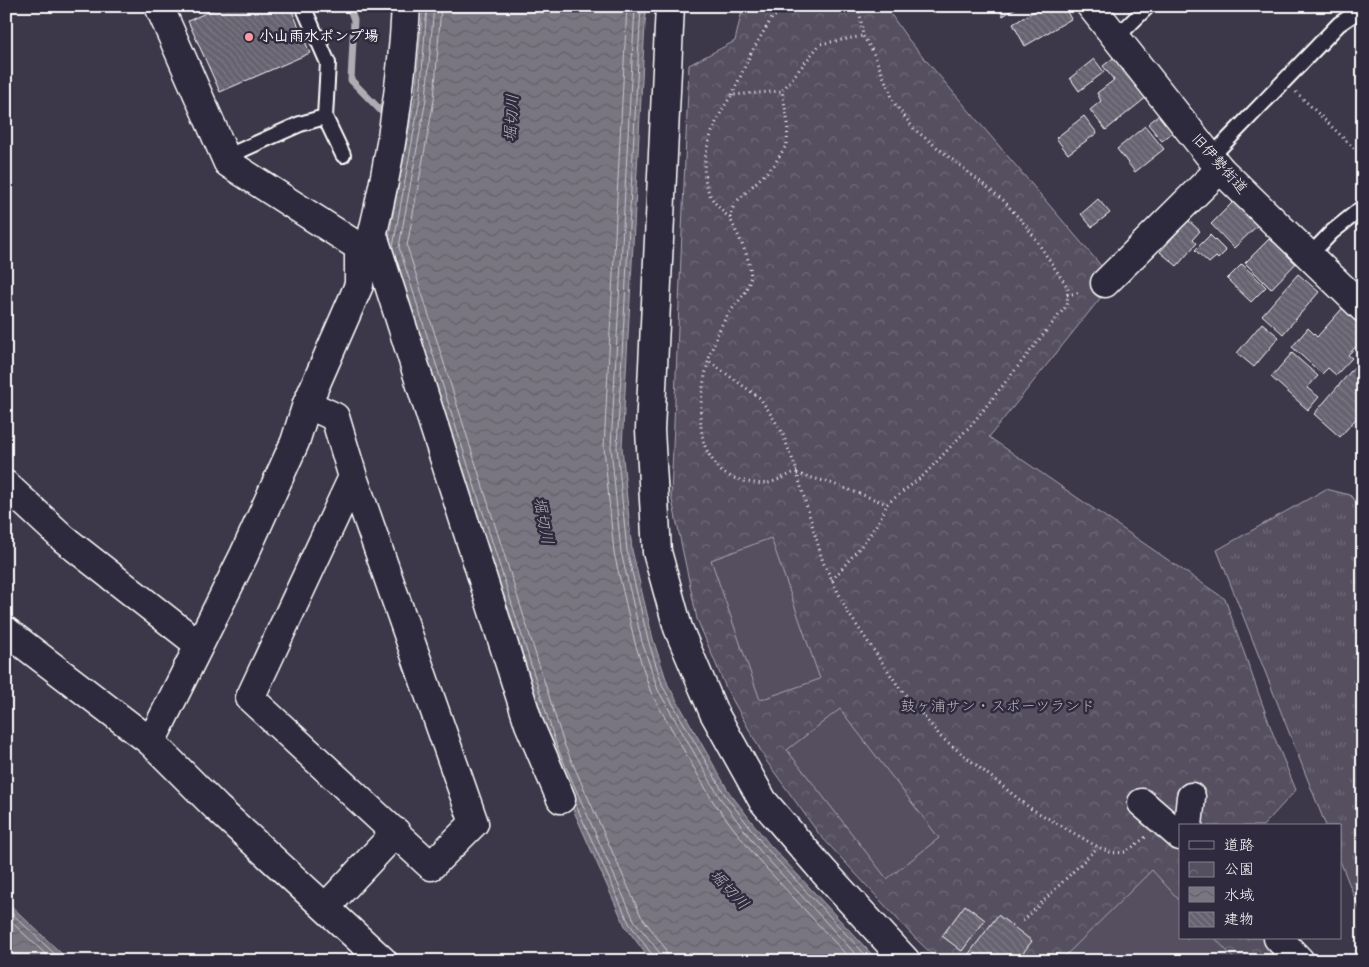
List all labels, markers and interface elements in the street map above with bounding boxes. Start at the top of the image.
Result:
place label: 小山雨水ポンプ場 [259,27,379,47]
marker: 小山雨水ポンプ場 [243,31,255,43]
water label: 堀切川 [500,93,524,143]
street label: 旧伊勢街道 [1186,129,1252,199]
water label: 堀切川 [528,495,558,547]
park label: 鼓ヶ浦サン・スポーツランド [901,697,1095,717]
legend [1179,824,1342,940]
text: 道路 [1224,836,1254,856]
text: 公園 [1224,860,1254,880]
water label: 堀切川 [705,865,753,915]
text: 水域 [1224,886,1254,906]
text: 建物 [1224,910,1254,930]

